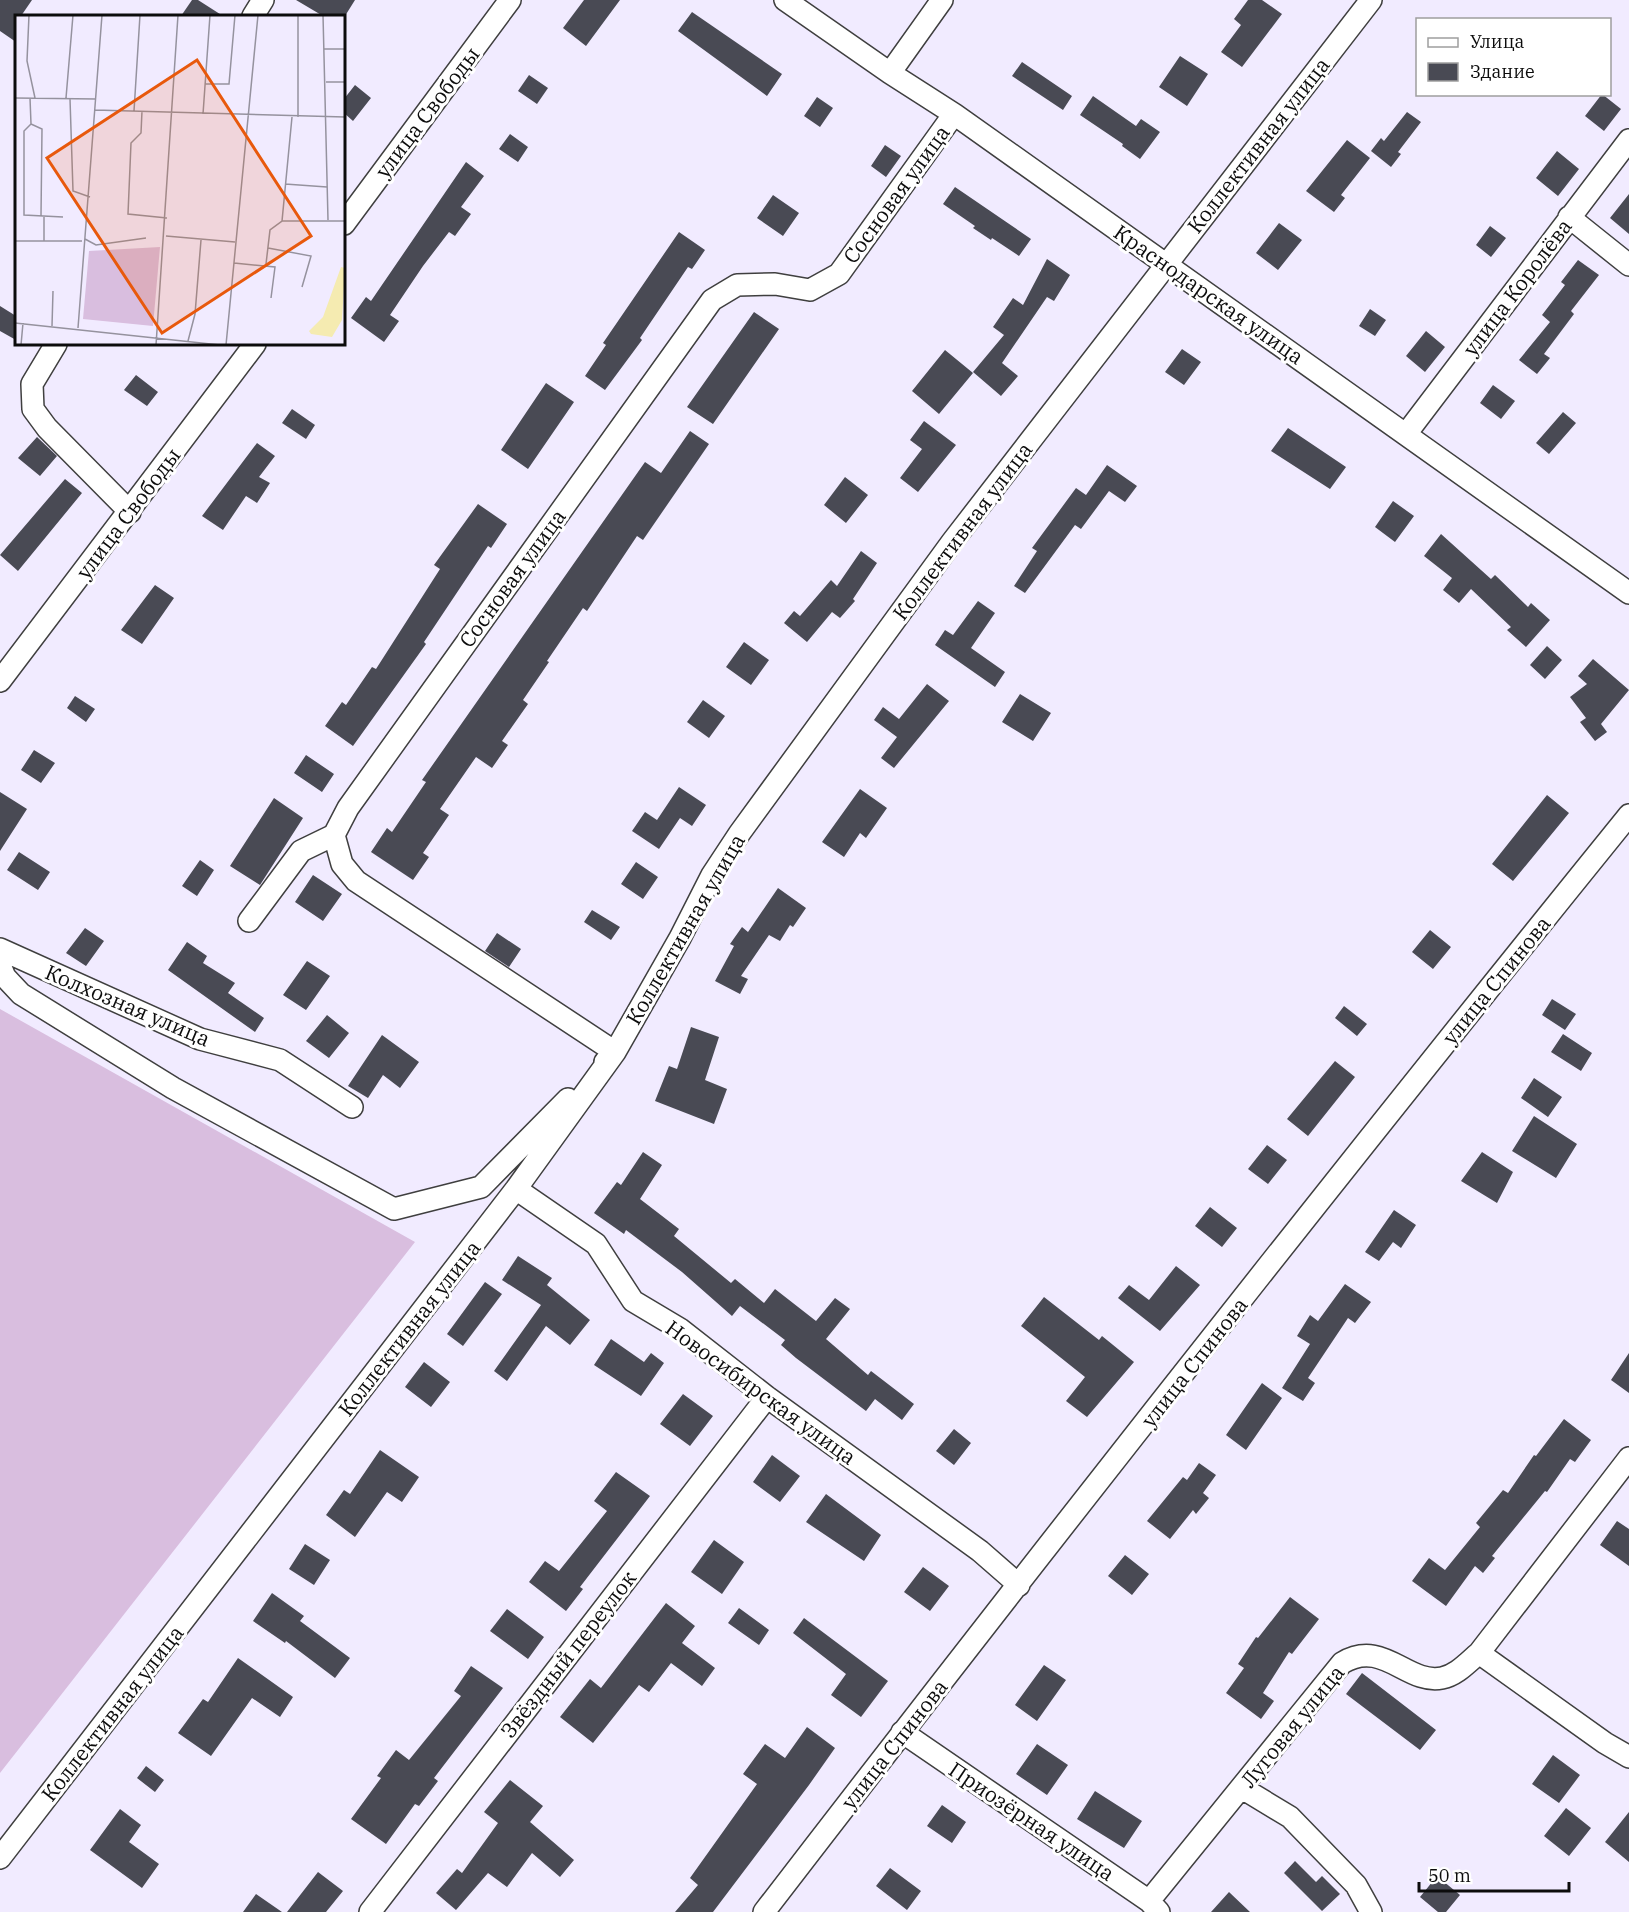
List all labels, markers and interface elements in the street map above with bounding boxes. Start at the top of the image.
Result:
inset map [15,15,345,345]
legend [1416,18,1611,96]
text: Улица [1470,30,1525,53]
street label: улица Свободы [368,41,486,183]
street label: Коллективная улица [1181,51,1335,239]
text: Здание [1470,60,1535,83]
street label: Сосновая улица [836,119,956,269]
street label: улица Королёва [1456,213,1578,361]
street label: Краснодарская улица [1108,218,1310,370]
street label: Коллективная улица [886,436,1038,626]
street label: улица Свободы [69,442,187,584]
street label: Сосновая улица [452,503,572,653]
street label: Коллективная улица [619,829,751,1029]
street label: улица Спинова [1436,910,1556,1050]
street label: Колхозная улица [41,958,215,1052]
street label: Коллективная улица [332,1234,486,1422]
street label: улица Спинова [1135,1291,1253,1433]
street label: Новосибирская улица [660,1313,862,1471]
street label: Звёздный переулок [494,1565,642,1743]
street label: Коллективная улица [35,1619,189,1807]
street label: Луговая улица [1234,1659,1350,1793]
street label: улица Спинова [835,1673,953,1815]
street label: Приозёрная улица [944,1755,1120,1887]
scale bar [1419,1855,1569,1893]
text: 50 m [1428,1864,1471,1887]

